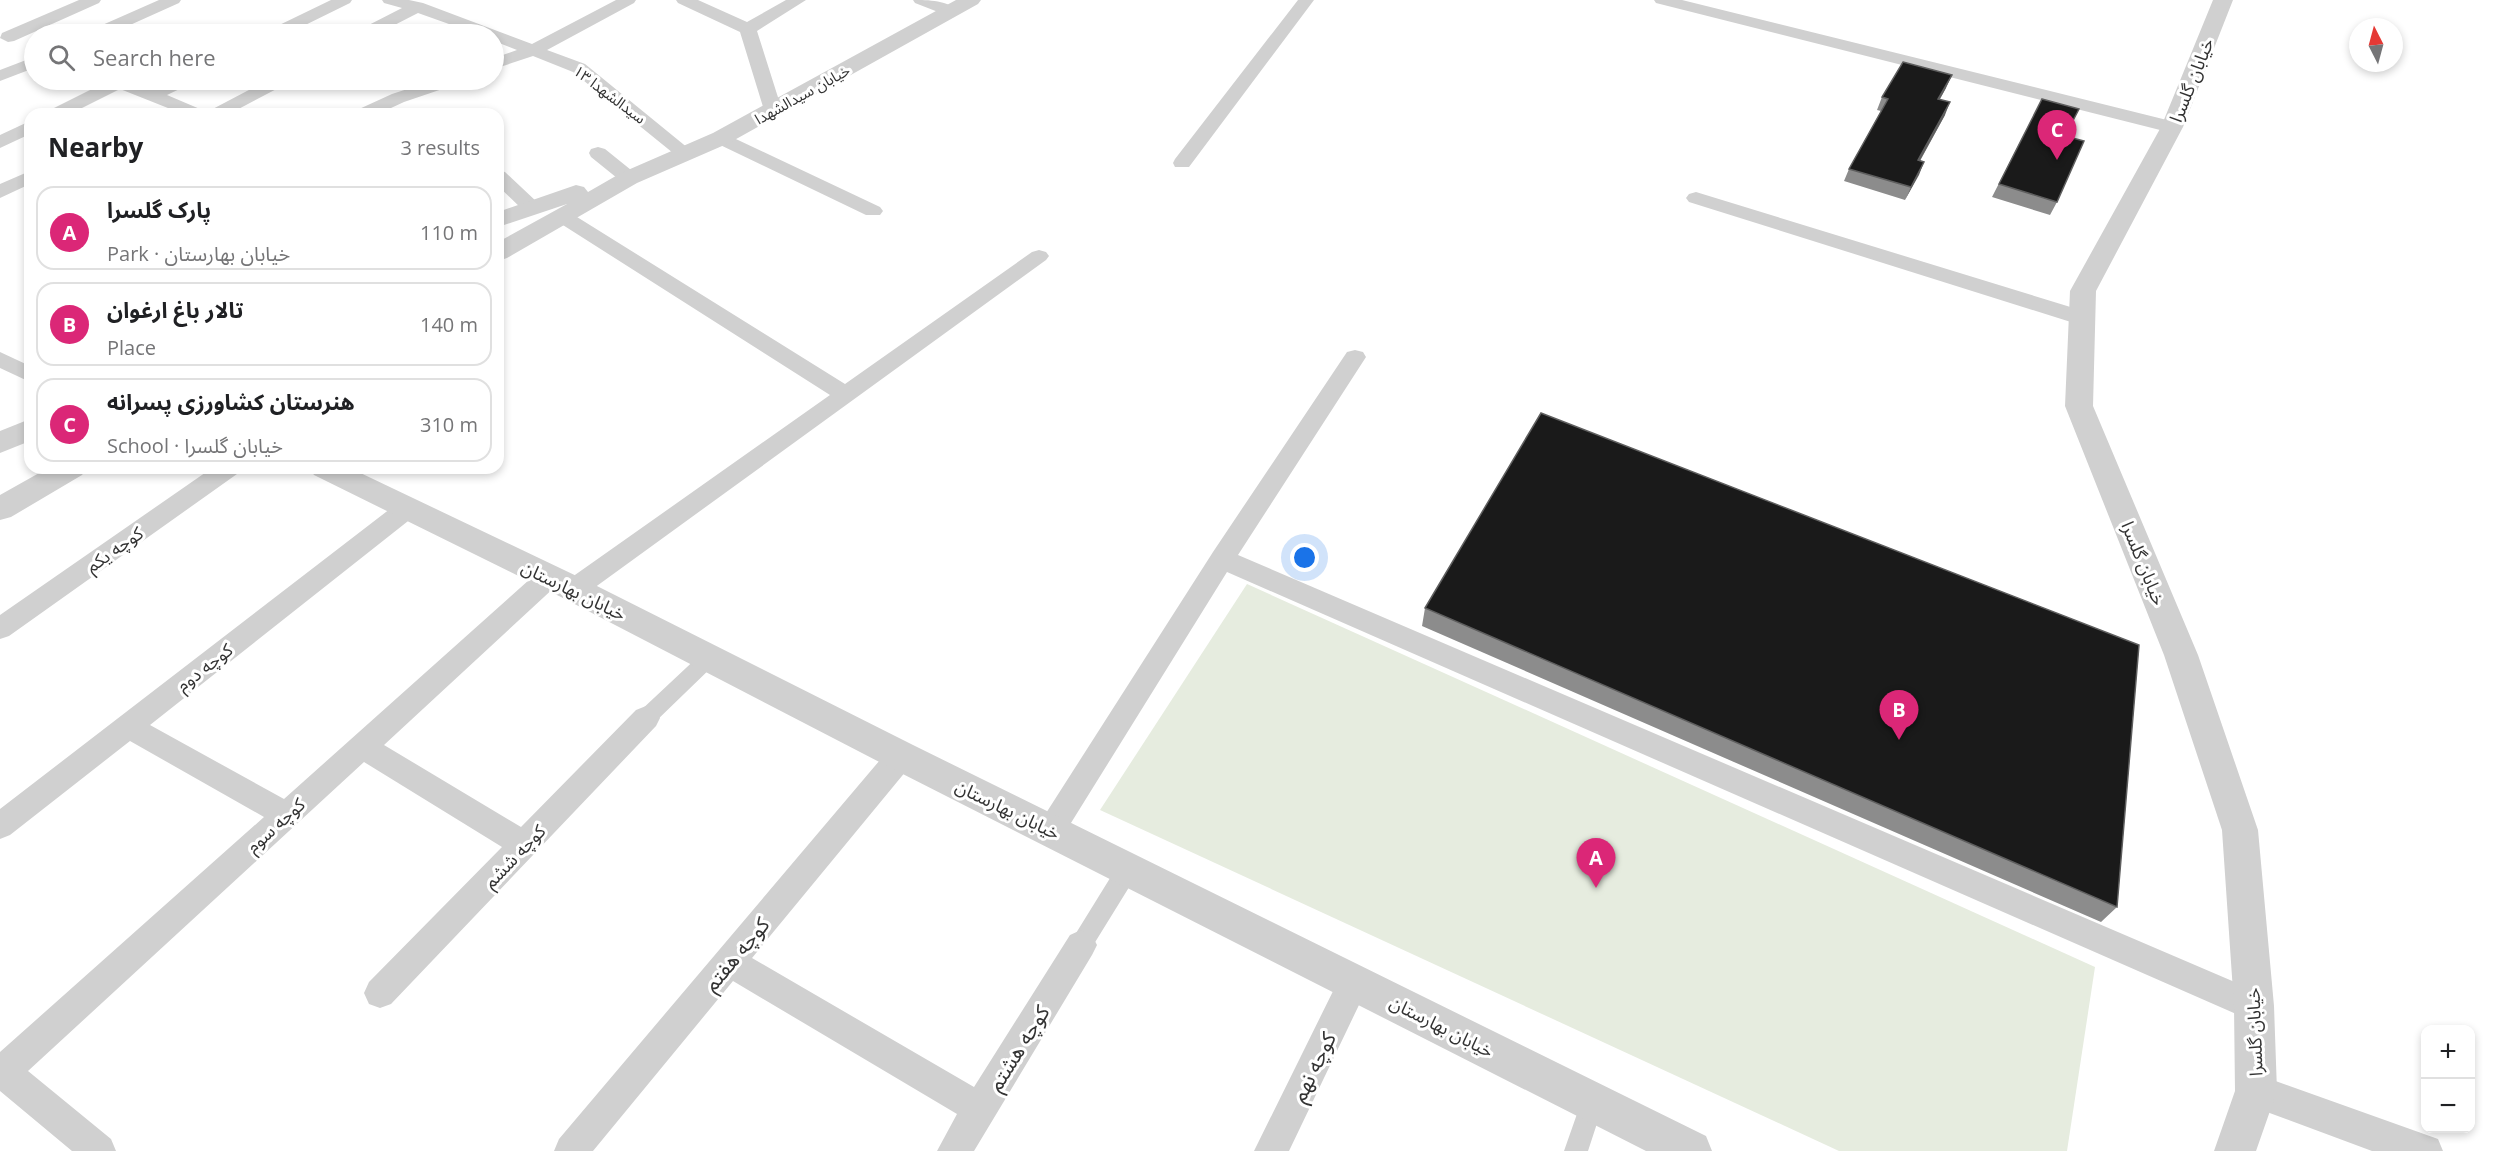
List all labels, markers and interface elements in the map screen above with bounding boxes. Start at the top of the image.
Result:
north arrow [2349,18,2403,72]
search box [24,24,504,90]
street label: خیابان گلسرا [2163,34,2219,126]
icon: search [45,41,78,74]
text: Search here [93,42,216,72]
street label: خیابان سیدالشهدا [751,59,853,128]
street label: سیدالشهدا ۱۳ [570,60,650,128]
pin: C [2038,110,2076,160]
text: Nearby [48,129,143,165]
text: 3 results [400,134,480,161]
text: پارک گلسرا [107,194,211,224]
text: A [63,219,76,246]
text: 110 m [420,219,478,246]
text: Park · خیابان بهارستان [107,240,290,267]
text: تالار باغ ارغوان [107,294,243,324]
text: B [63,311,76,338]
text: 140 m [420,311,478,338]
text: Place [107,334,156,361]
text: هنرستان کشاورزی پسرانه [107,386,355,416]
text: C [63,411,76,438]
text: 310 m [420,411,478,438]
text: School · خیابان گلسرا [107,432,283,459]
street label: خیابان گلسرا [2116,517,2172,609]
street label: کوچه یکم [81,520,149,579]
your location [1290,543,1319,572]
street label: خیابان بهارستان [518,554,630,626]
street label: کوچه دوم [171,637,239,699]
pin: B [1880,690,1918,740]
street label: خیابان بهارستان [952,773,1064,845]
street label: کوچه سوم [240,792,312,860]
street label: کوچه ششم [478,819,552,894]
pin: A [1576,838,1616,888]
street label: کوچه هفتم [697,911,777,998]
street label: خیابان گلسرا [2240,987,2268,1077]
street label: خیابان بهارستان [1386,990,1498,1062]
street label: کوچه هشتم [981,1000,1057,1097]
map controls [2421,1025,2475,1133]
button: + [2421,1025,2475,1079]
street label: کوچه نهم [1284,1027,1344,1108]
button: − [2421,1079,2475,1133]

